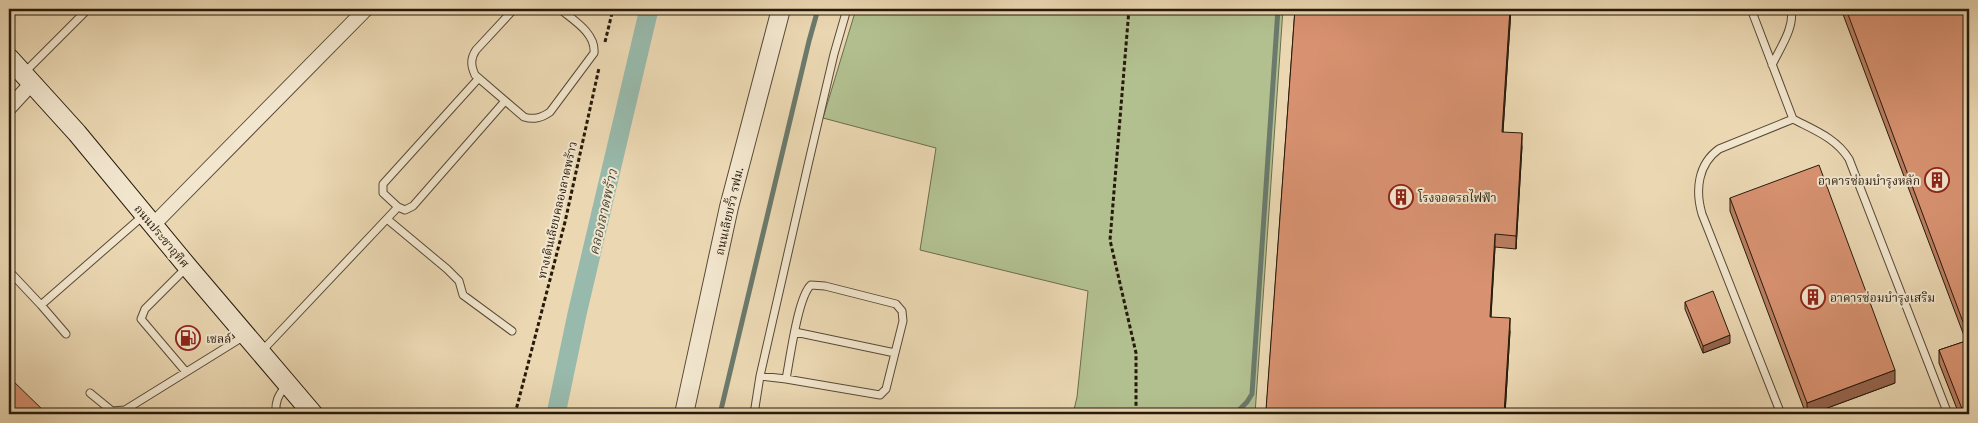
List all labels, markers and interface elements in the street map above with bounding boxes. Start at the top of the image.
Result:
street label: ทางเดินเลียบคลองลาดพร้าว [534,140,580,280]
street label: ถนนเลียบรั้ว รฟม. [711,165,746,257]
water label: คลองลาดพร้าว [584,166,622,257]
building icon: อาคารซ่อมบำรุงหลัก [1924,167,1950,193]
place label: อาคารซ่อมบำรุงหลัก [1818,173,1920,189]
building icon: โรงจอดรถไฟฟ้า [1388,184,1414,210]
place label: โรงจอดรถไฟฟ้า [1417,189,1497,205]
street label: ถนนประชาอุทิศ [130,201,193,271]
building icon: อาคารซ่อมบำรุงเสริม [1800,284,1826,310]
place label: อาคารซ่อมบำรุงเสริม [1830,290,1935,306]
fuel station icon: เชลล์ [175,325,201,351]
place label: เชลล์ [206,331,231,346]

